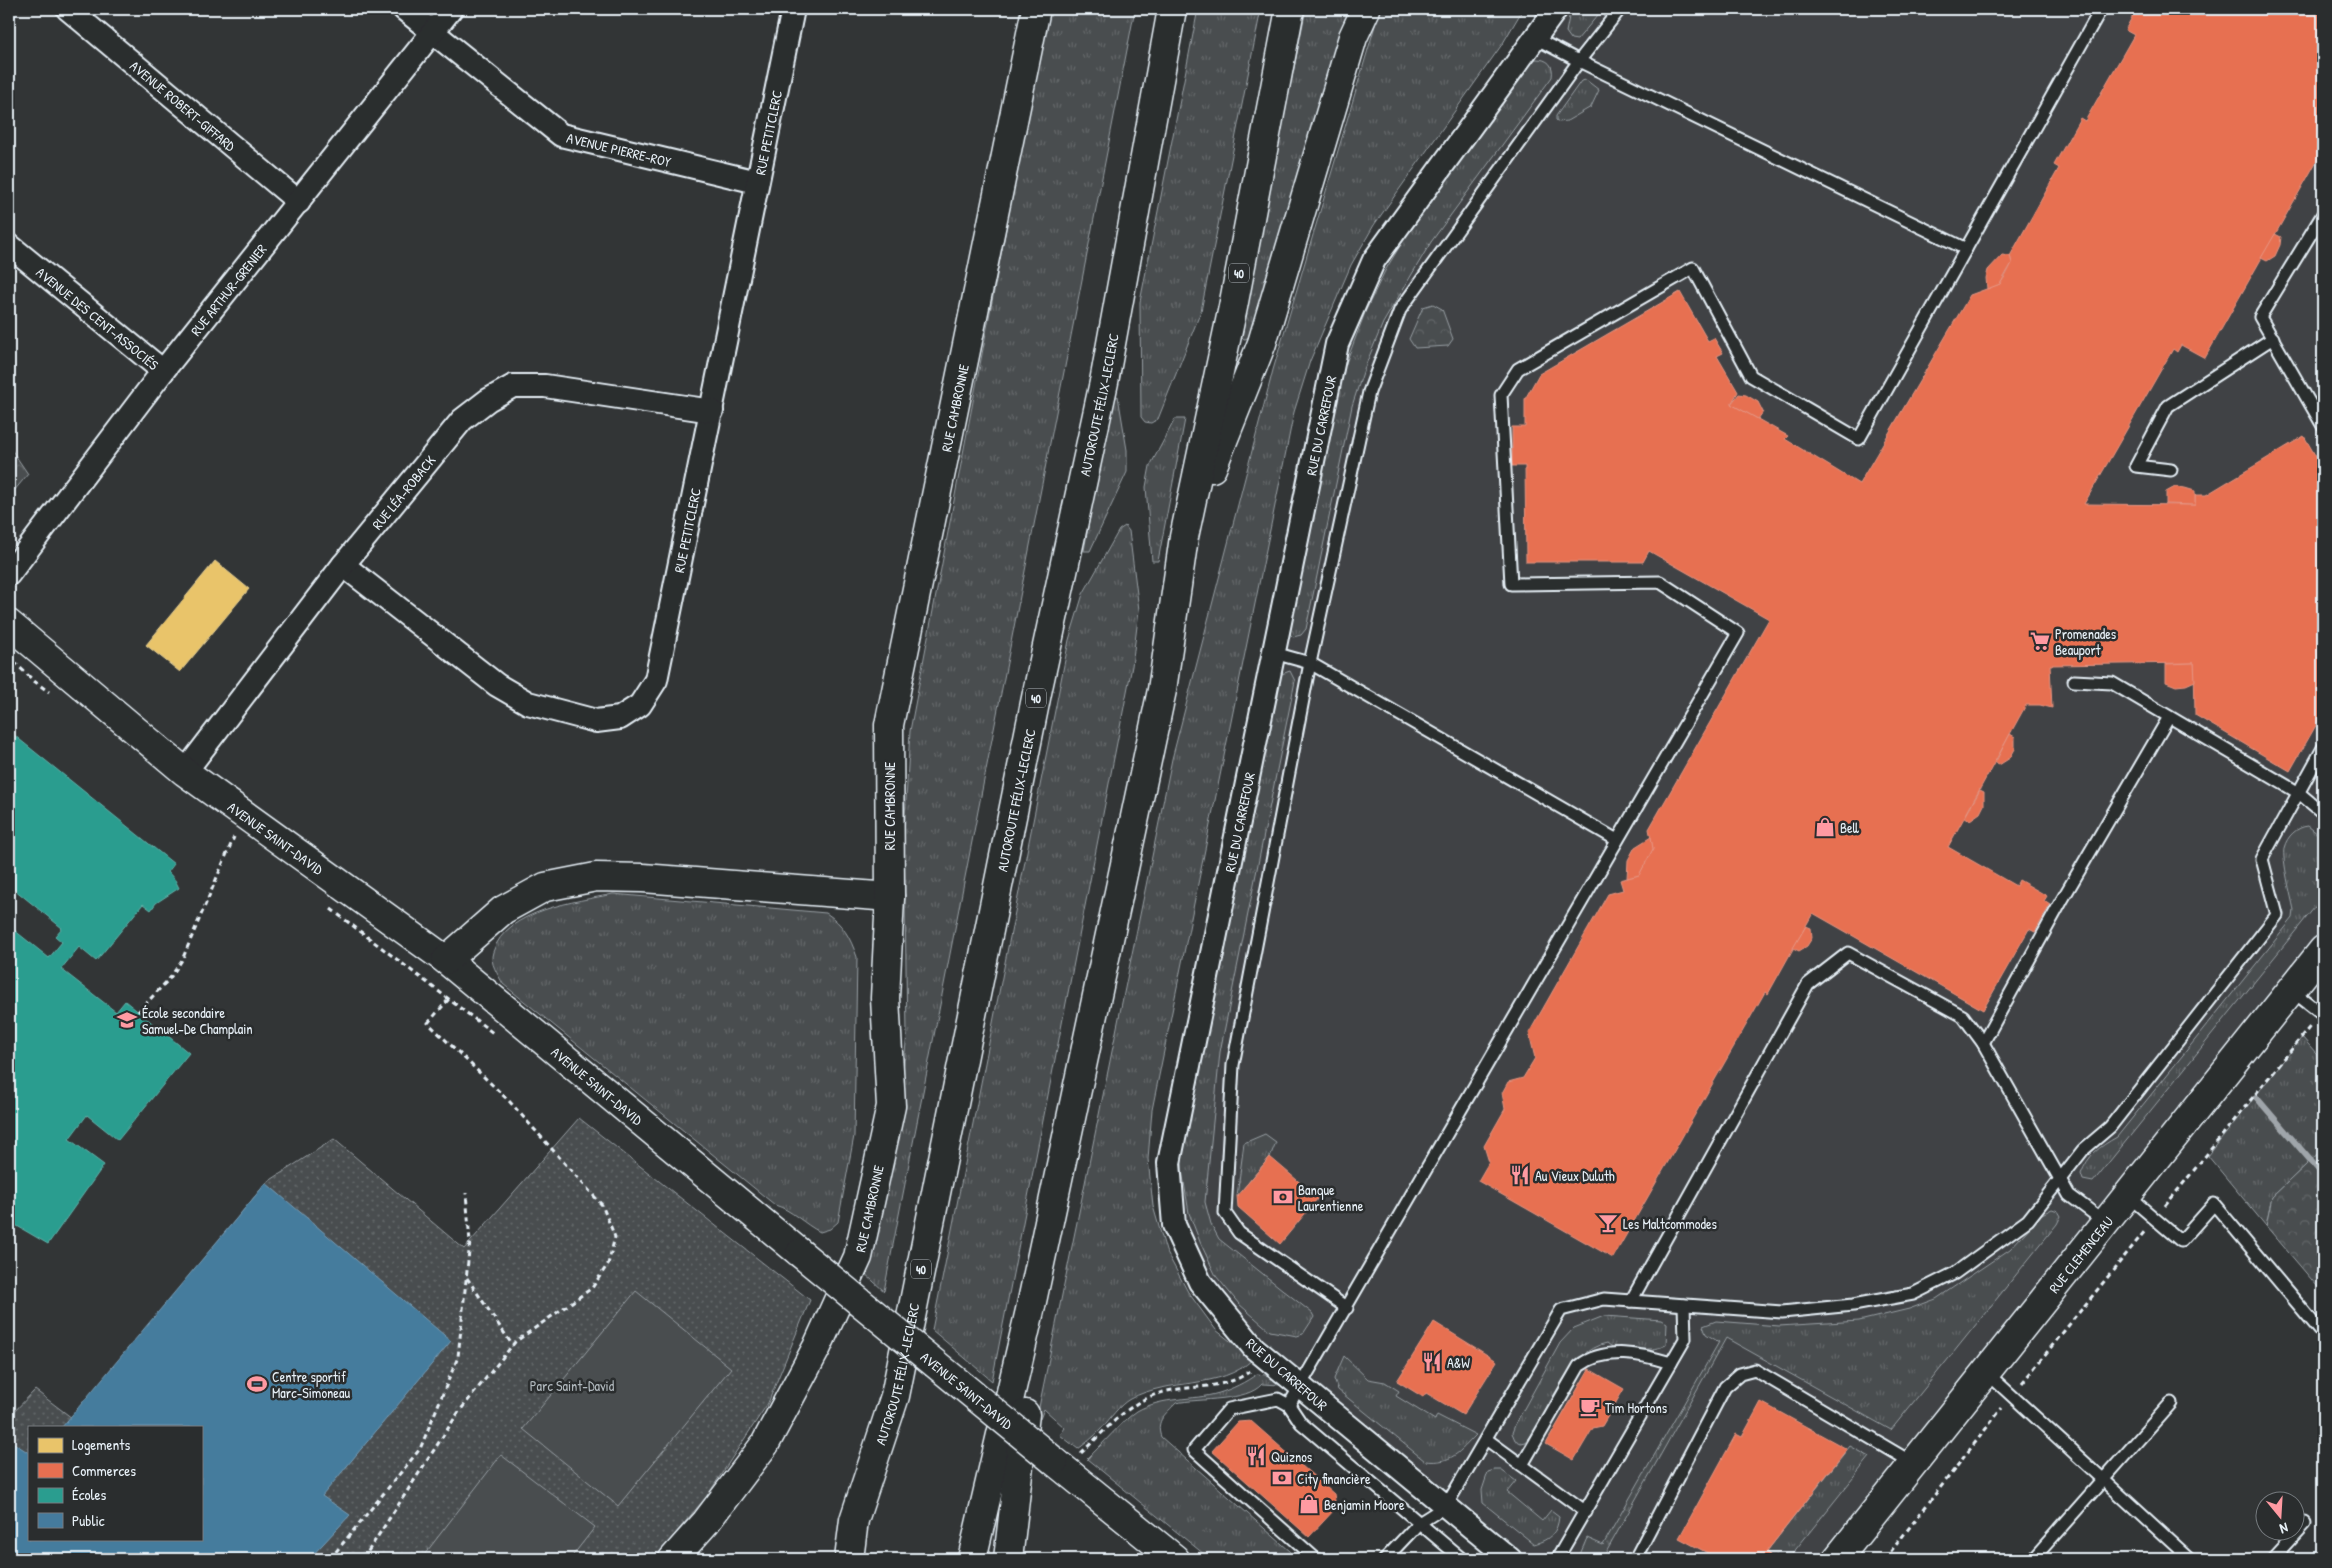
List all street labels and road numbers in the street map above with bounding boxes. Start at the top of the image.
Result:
street label: AVENUE ROBERT-GIFFARD [126,56,240,155]
street label: RUE PETITCLERC [750,88,786,176]
street label: AVENUE PIERRE-ROY [565,127,674,171]
street label: RUE ARTHUR-GRENIER [186,240,270,339]
street label: AVENUE DES CENT-ASSOCIÉS [33,262,164,374]
road number: 40 [1229,264,1249,282]
street label: AUTOROUTE FÉLIX-LECLERC [1074,331,1122,478]
street label: RUE CAMBRONNE [936,362,972,453]
street label: RUE DU CARREFOUR [1301,374,1340,477]
street label: RUE LÉA-ROBACK [367,450,439,533]
street label: RUE PETITCLERC [669,486,705,574]
road number: 40 [1026,688,1046,708]
street label: AUTOROUTE FÉLIX-LECLERC [992,727,1039,873]
street label: RUE CAMBRONNE [880,762,899,850]
street label: RUE DU CARREFOUR [1219,770,1258,874]
street label: AVENUE SAINT-DAVID [224,797,328,878]
street label: AVENUE SAINT-DAVID [548,1042,647,1129]
street label: RUE CAMBRONNE [850,1163,887,1254]
street label: RUE CLEMENCEAU [2044,1212,2117,1296]
road number: 40 [911,1260,931,1278]
street label: AUTOROUTE FÉLIX-LECLERC [870,1301,923,1447]
street label: RUE DU CARREFOUR [1242,1334,1332,1414]
street label: AVENUE SAINT-DAVID [917,1347,1017,1433]

